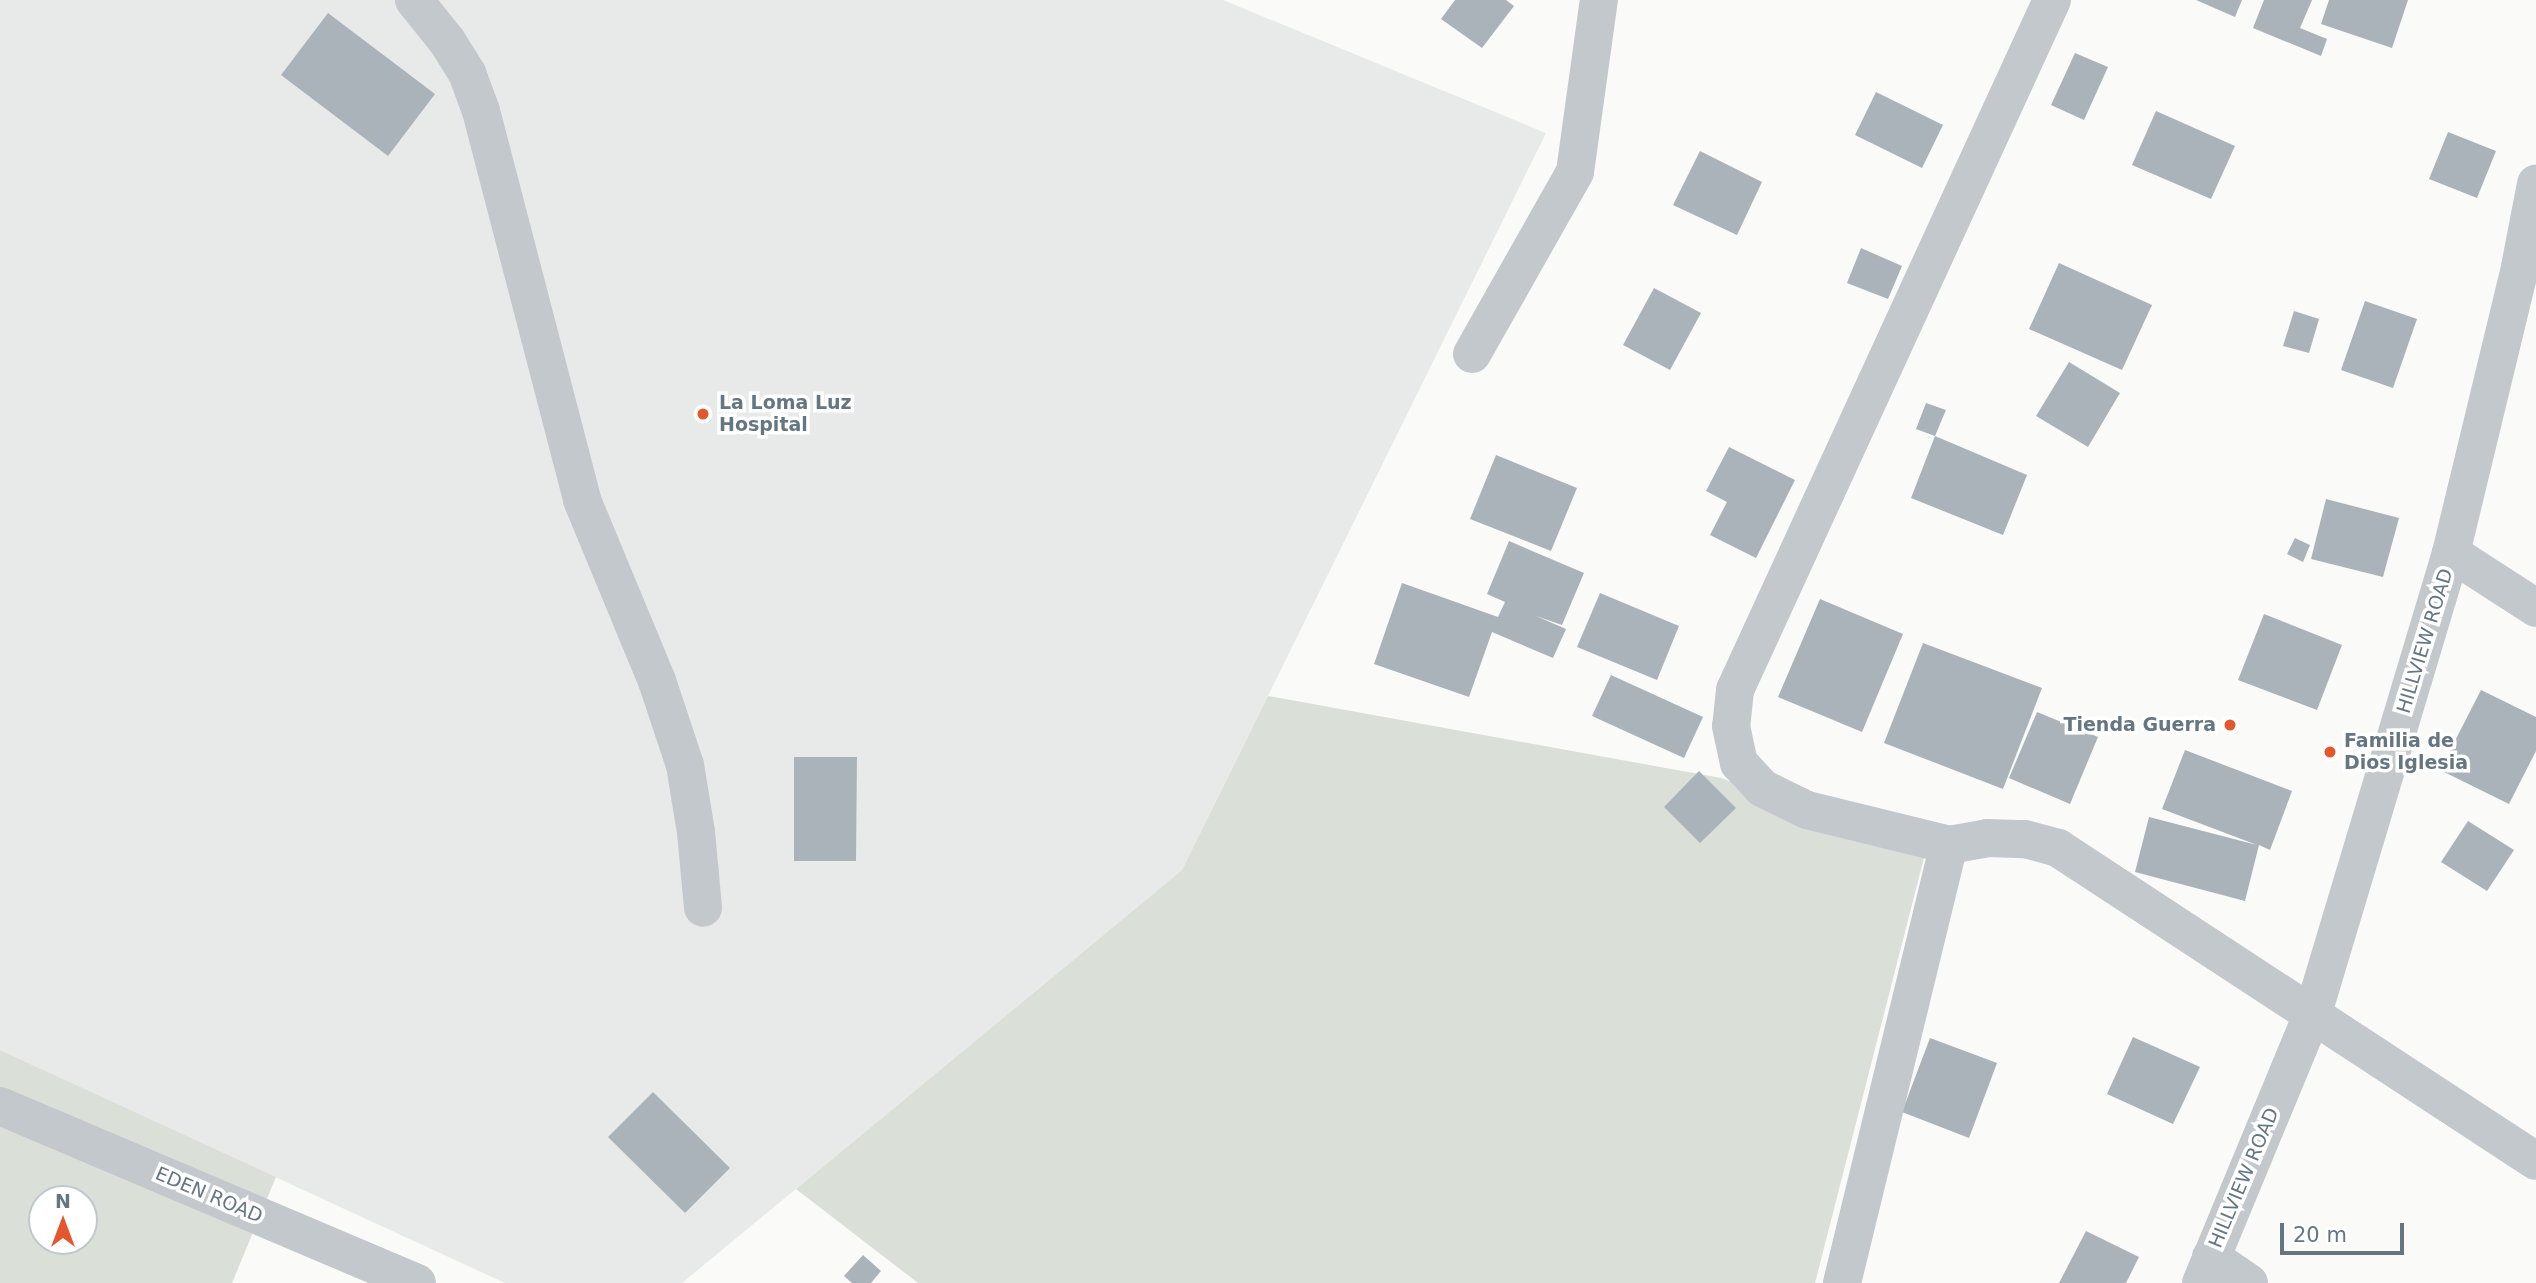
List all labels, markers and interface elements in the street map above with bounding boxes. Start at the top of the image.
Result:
place label: La Loma Luz Hospital [719,392,852,436]
marker: La Loma Luz Hospital [693,404,713,424]
street label: HILLVIEW ROAD [2392,566,2458,716]
place label: Tienda Guerra [2064,714,2216,736]
marker: Tienda Guerra [2222,717,2238,733]
place label: Familia de Dios Iglesia [2344,730,2468,774]
marker: Familia de Dios Iglesia [2322,744,2338,760]
street label: HILLVIEW ROAD [2204,1105,2284,1251]
street label: EDEN ROAD [152,1162,266,1228]
north arrow [28,1185,98,1255]
text: N [55,1190,71,1212]
scale bar [2284,1210,2408,1254]
text: 20 m [2293,1223,2347,1247]

